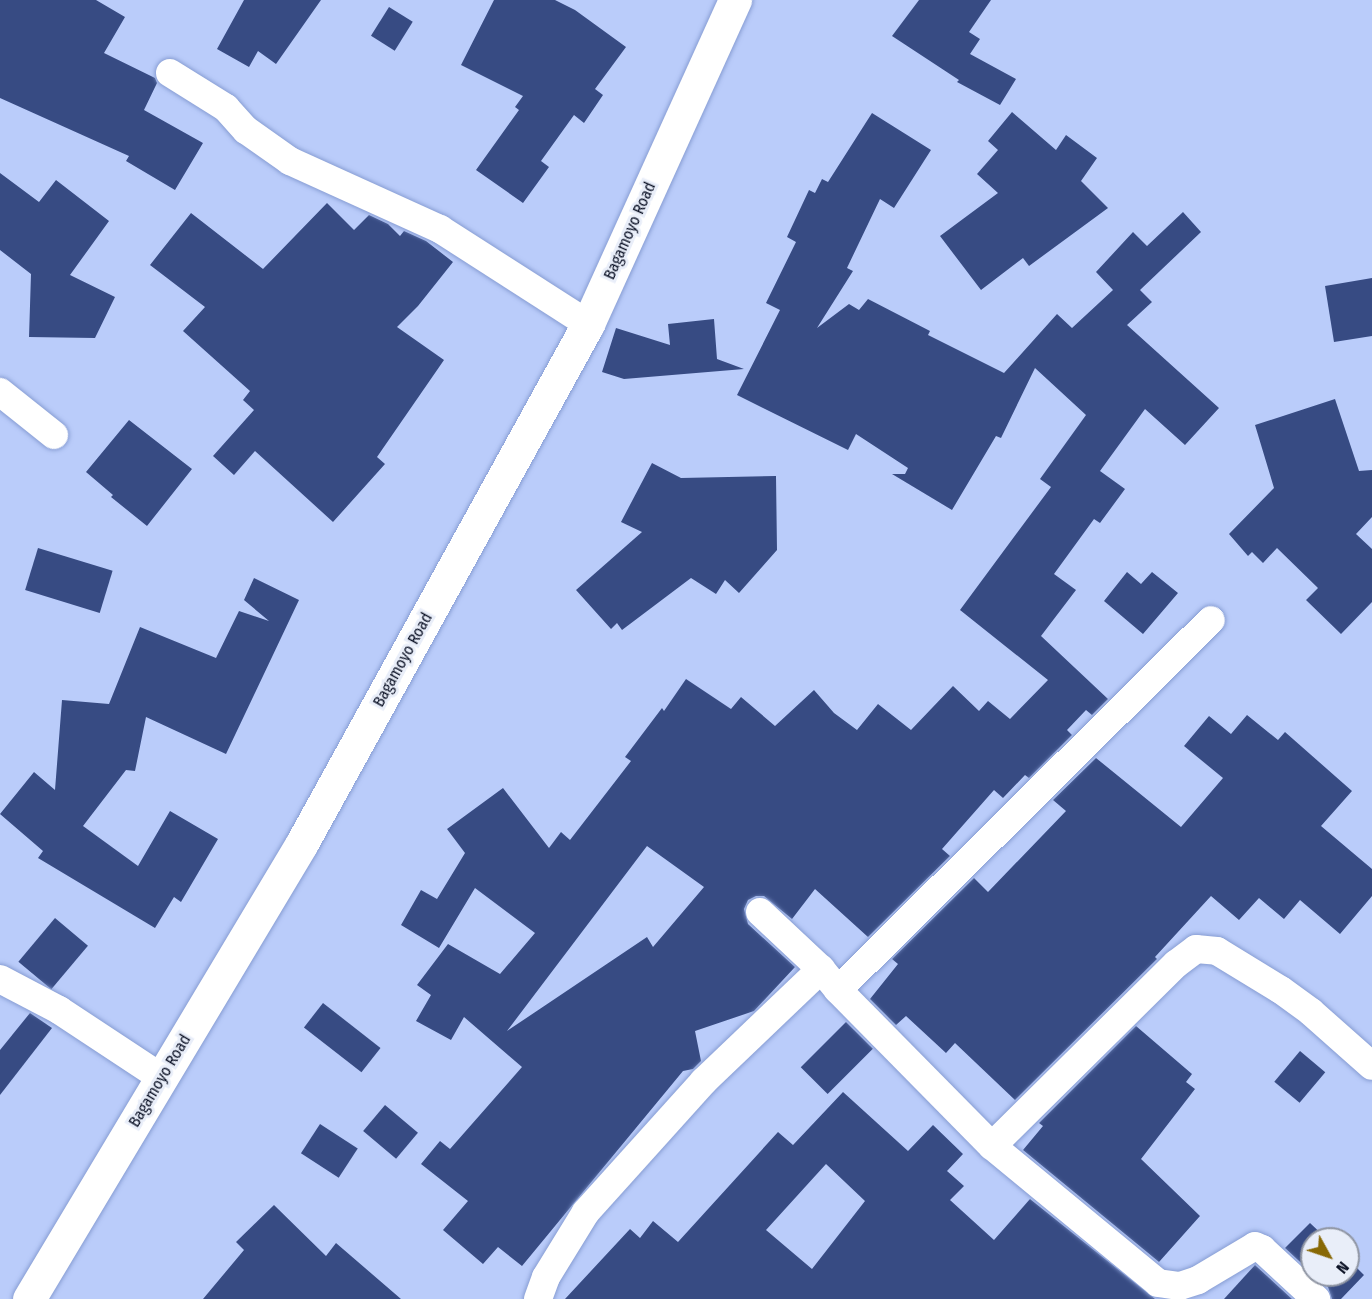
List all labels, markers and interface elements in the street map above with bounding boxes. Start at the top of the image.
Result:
street label: Bagamoyo Road [600,179,660,283]
street label: Bagamoyo Road [369,610,437,710]
street label: Bagamoyo Road [125,1031,195,1131]
north arrow [1300,1227,1360,1287]
text: N [1332,1258,1353,1277]

